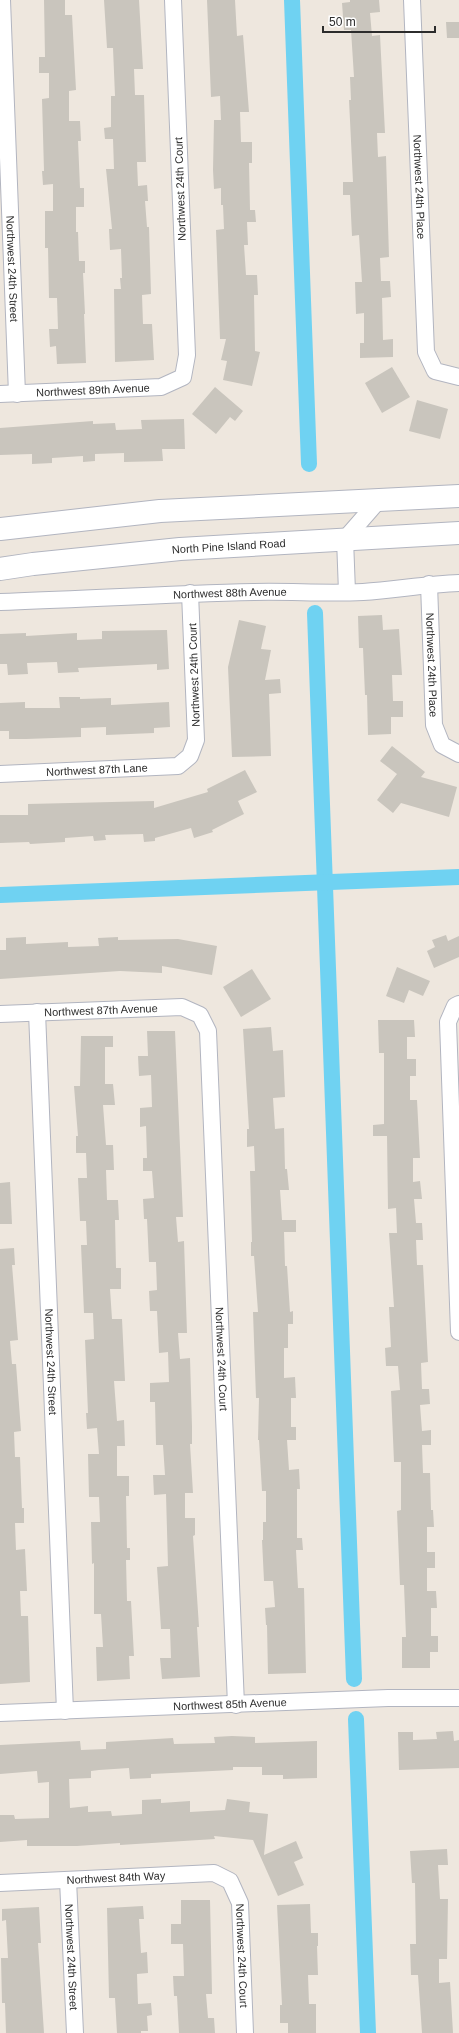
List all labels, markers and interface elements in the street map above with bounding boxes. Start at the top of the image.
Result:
scale bar [323,8,435,34]
text: 50 m [329,15,356,29]
street label: Northwest 24th Place [411,134,428,239]
street label: Northwest 24th Court [172,137,188,241]
street label: Northwest 24th Street [4,215,20,322]
street label: Northwest 89th Avenue [36,381,150,398]
street label: North Pine Island Road [171,537,286,556]
street label: Northwest 88th Avenue [173,586,287,601]
street label: Northwest 24th Place [424,612,440,717]
street label: Northwest 24th Court [186,623,202,727]
street label: Northwest 87th Lane [46,761,148,778]
street label: Northwest 87th Avenue [44,1002,158,1018]
street label: Northwest 24th Court [213,1307,230,1411]
street label: Northwest 24th Street [43,1308,59,1415]
street label: Northwest 85th Avenue [173,1696,287,1712]
street label: Northwest 84th Way [66,1869,166,1886]
street label: Northwest 24th Street [63,1903,80,2010]
street label: Northwest 24th Court [234,1903,250,2008]

